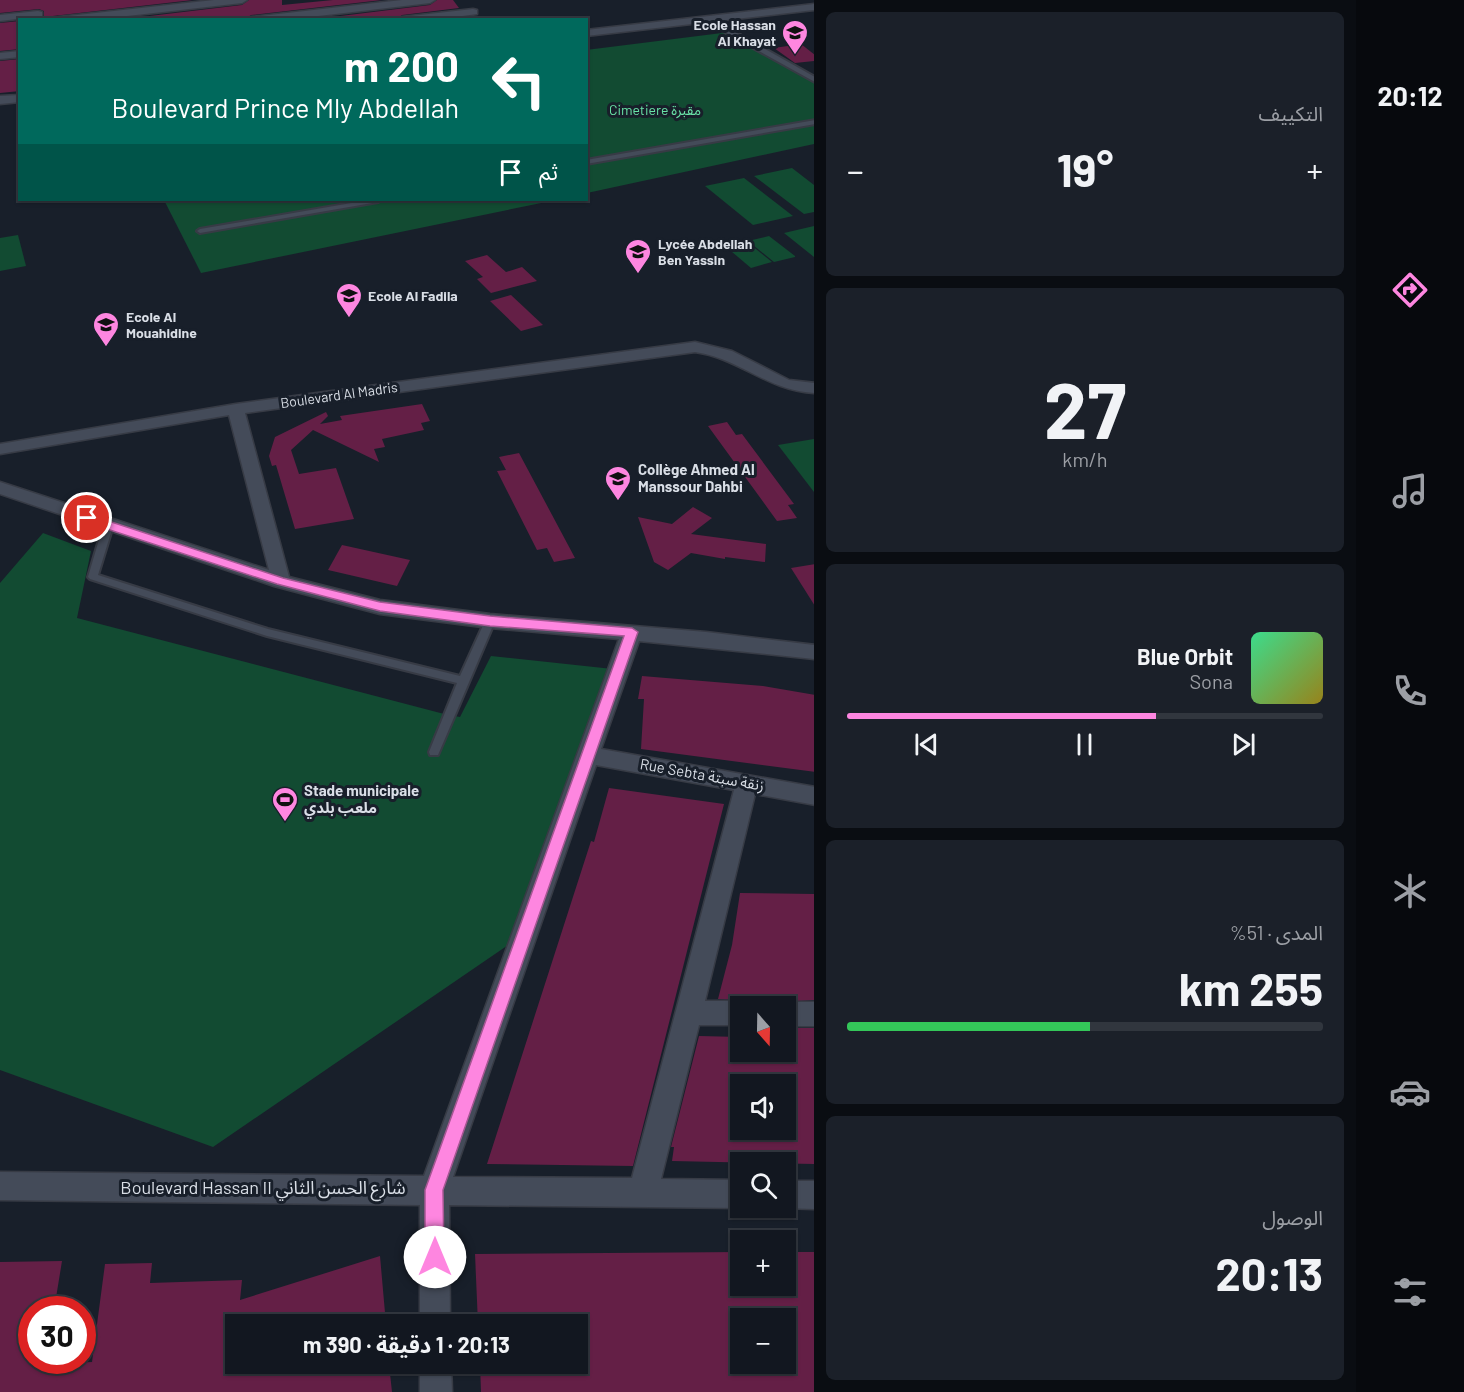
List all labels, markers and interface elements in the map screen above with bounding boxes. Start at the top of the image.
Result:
place label: Ecole Hassan Al Khayat [694,16,776,49]
school or university icon: Ecole Hassan Al Khayat [780,18,810,56]
text: 200 m [344,40,459,90]
icon: left [480,42,558,120]
text: 20:12 [1377,79,1443,111]
text: Boulevard Prince Mly Abdellah [111,91,459,123]
park label: Cimetiere مقبرة [609,101,701,119]
text: التكييف [1259,101,1323,125]
text: 19° [1057,142,1113,196]
text: − [847,150,864,190]
text: + [1307,150,1323,190]
icon: arrive [494,156,527,189]
text: ثم [539,158,558,184]
place label: Lycée Abdellah Ben Yassin [658,235,752,268]
school or university icon: Lycée Abdellah Ben Yassin [623,237,653,275]
icon: directions [1389,269,1431,311]
school or university icon: Ecole Al Fadila [334,281,364,319]
place label: Ecole Al Fadila [368,287,458,304]
place label: Ecole Al Mouahidine [126,308,197,341]
school or university icon: Ecole Al Mouahidine [91,310,121,348]
text: 27 [1044,361,1126,455]
street label: Boulevard Al Madris [279,378,399,411]
text: km/h [1062,447,1108,471]
place label: Collège Ahmed Al Manssour Dahbi [638,460,755,495]
school or university icon: Collège Ahmed Al Manssour Dahbi [603,464,633,502]
icon: music [1389,470,1431,512]
pin [61,492,112,543]
icon: arrive [70,501,103,534]
text: Blue Orbit [1137,643,1233,669]
text: Sona [1189,669,1233,693]
icon: phone [1389,670,1431,712]
icon: previous [910,728,943,761]
icon: pause [1068,728,1101,761]
icon: next [1227,728,1260,761]
street label: Rue Sebta زنقة سبتة [638,754,766,795]
place label: Stade municipale ملعب بلدي [304,781,419,819]
sports icon: Stade municipale ملعب بلدي [270,785,300,823]
icon: climate [1389,870,1431,912]
text: المدى · 51% [1230,920,1323,944]
text: 255 km [1179,961,1323,1015]
north arrow [730,996,796,1062]
map controls [730,996,796,1374]
icon: car [1389,1071,1431,1113]
button: sound [730,1074,796,1140]
button: search [730,1152,796,1218]
street label: Boulevard Hassan II شارع الحسن الثاني [120,1176,406,1202]
text: الوصول [1262,1205,1323,1229]
position arrow [403,1225,467,1289]
button: + [730,1230,796,1296]
text: 20:13 [1216,1246,1323,1300]
icon: filters [1389,1271,1431,1313]
speed limit sign: 30 [18,1296,96,1374]
button: − [730,1308,796,1374]
text: 20:13 · 1 دقيقة · 390 m [303,1331,510,1357]

